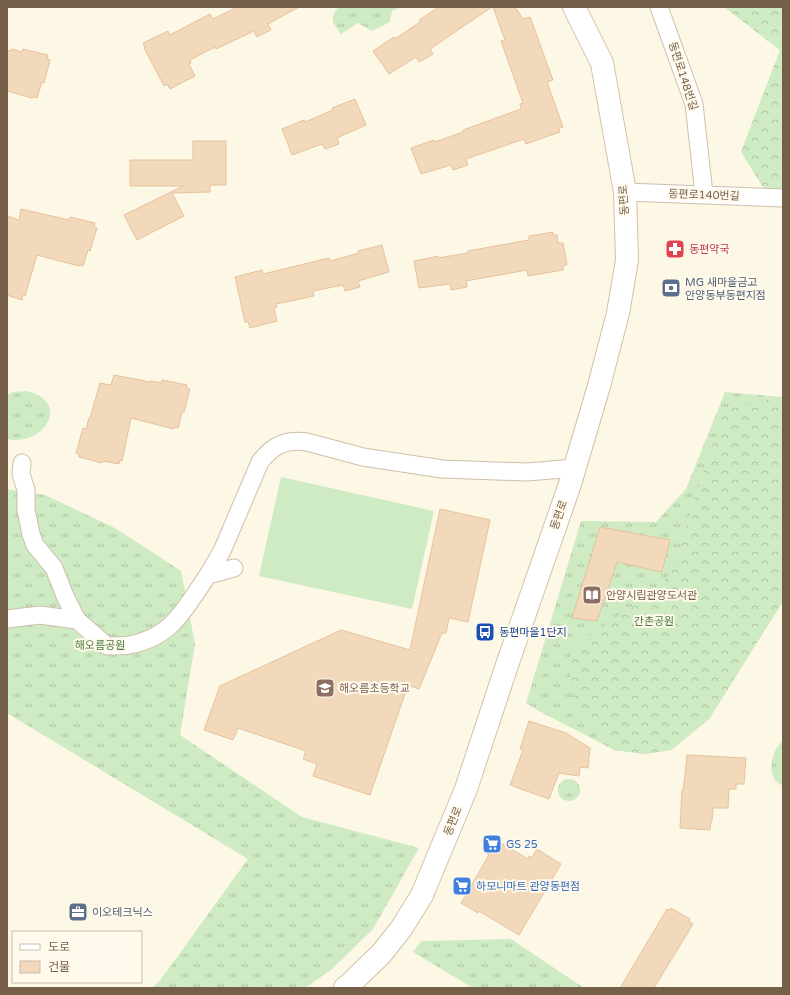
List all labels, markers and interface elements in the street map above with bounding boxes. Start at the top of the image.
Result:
street label: 동편로148번길 [666,40,700,112]
street label: 동편로 [616,184,632,216]
street label: 동편로140번길 [668,187,740,203]
pharmacy icon: 동편약국 [664,238,686,260]
place label: 동편약국 [689,243,729,256]
place label: MG 새마을금고 안양동부동편지점 [685,276,766,302]
bank icon: MG 새마을금고 안양동부동편지점 [660,277,682,299]
street label: 동편로 [548,499,570,531]
library icon: 안양시립관양도서관 [581,584,603,606]
place label: 안양시립관양도서관 [606,589,697,602]
park label: 간촌공원 [634,615,674,628]
bus stop icon: 동편마을1단지 [474,621,496,643]
place label: 동편마을1단지 [499,626,567,639]
park label: 해오름공원 [75,639,125,652]
school or university icon: 해오름초등학교 [314,677,336,699]
place label: 해오름초등학교 [339,682,410,695]
street label: 동편로 [441,804,465,838]
supermarket icon: GS 25 [481,833,503,855]
place label: GS 25 [506,838,538,851]
supermarket icon: 하모니마트 관양동편점 [451,875,473,897]
place label: 하모니마트 관양동편점 [476,880,580,893]
office icon: 이오테크닉스 [67,901,89,923]
place label: 이오테크닉스 [92,906,153,919]
legend [12,931,142,983]
text: 도로 [48,940,70,954]
text: 건물 [48,960,70,974]

